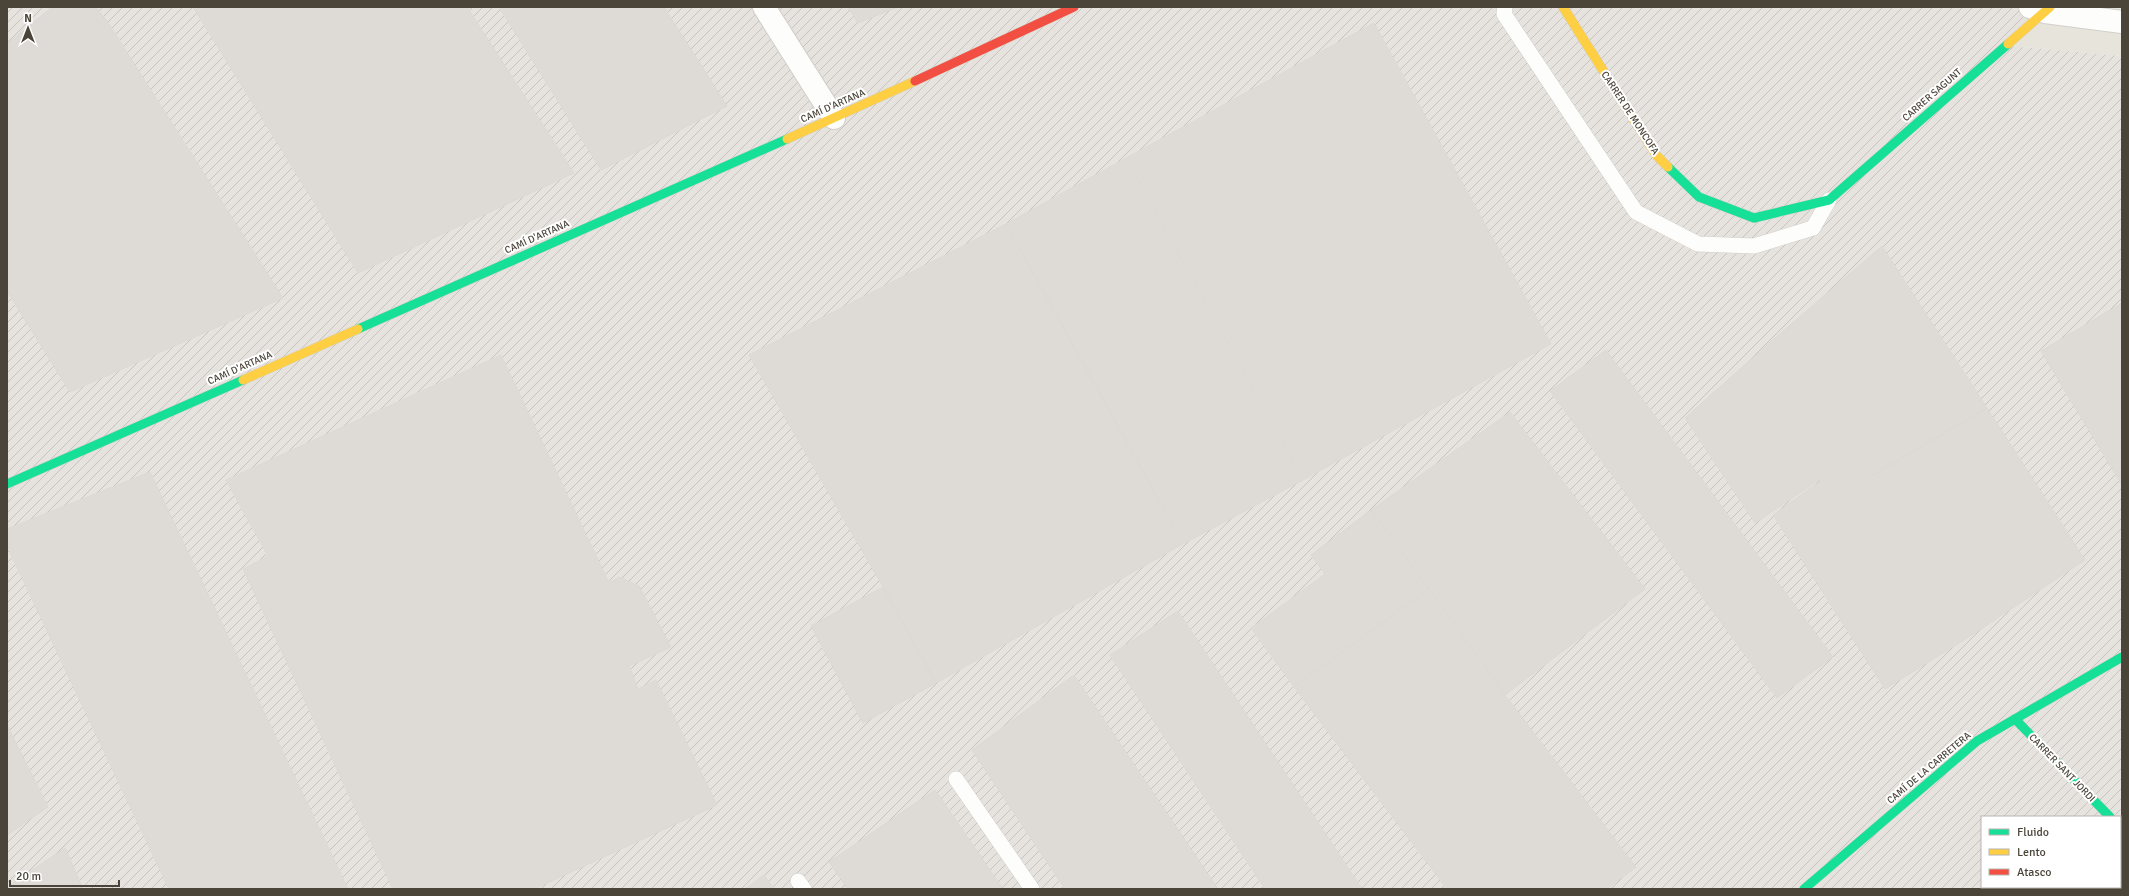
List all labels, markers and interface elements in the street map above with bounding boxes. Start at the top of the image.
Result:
north arrow [8,8,48,48]
text: N [24,12,32,25]
street label: CARRER SAGUNT [1900,66,1964,124]
street label: CARRER DE MONCOFA [1599,69,1661,157]
street label: CAMÍ D'ARTANA [799,86,867,126]
street label: CAMÍ D'ARTANA [503,217,571,257]
street label: CAMÍ D'ARTANA [206,348,274,388]
street label: CAMÍ DE LA CARRETERA [1884,729,1973,807]
street label: CARRER SANT JORDI [2026,731,2098,805]
legend [1981,816,2121,888]
text: Fluido [2017,825,2049,840]
text: Lento [2017,845,2046,860]
scale bar [10,862,119,888]
text: Atasco [2017,865,2052,880]
text: 20 m [16,869,41,884]

